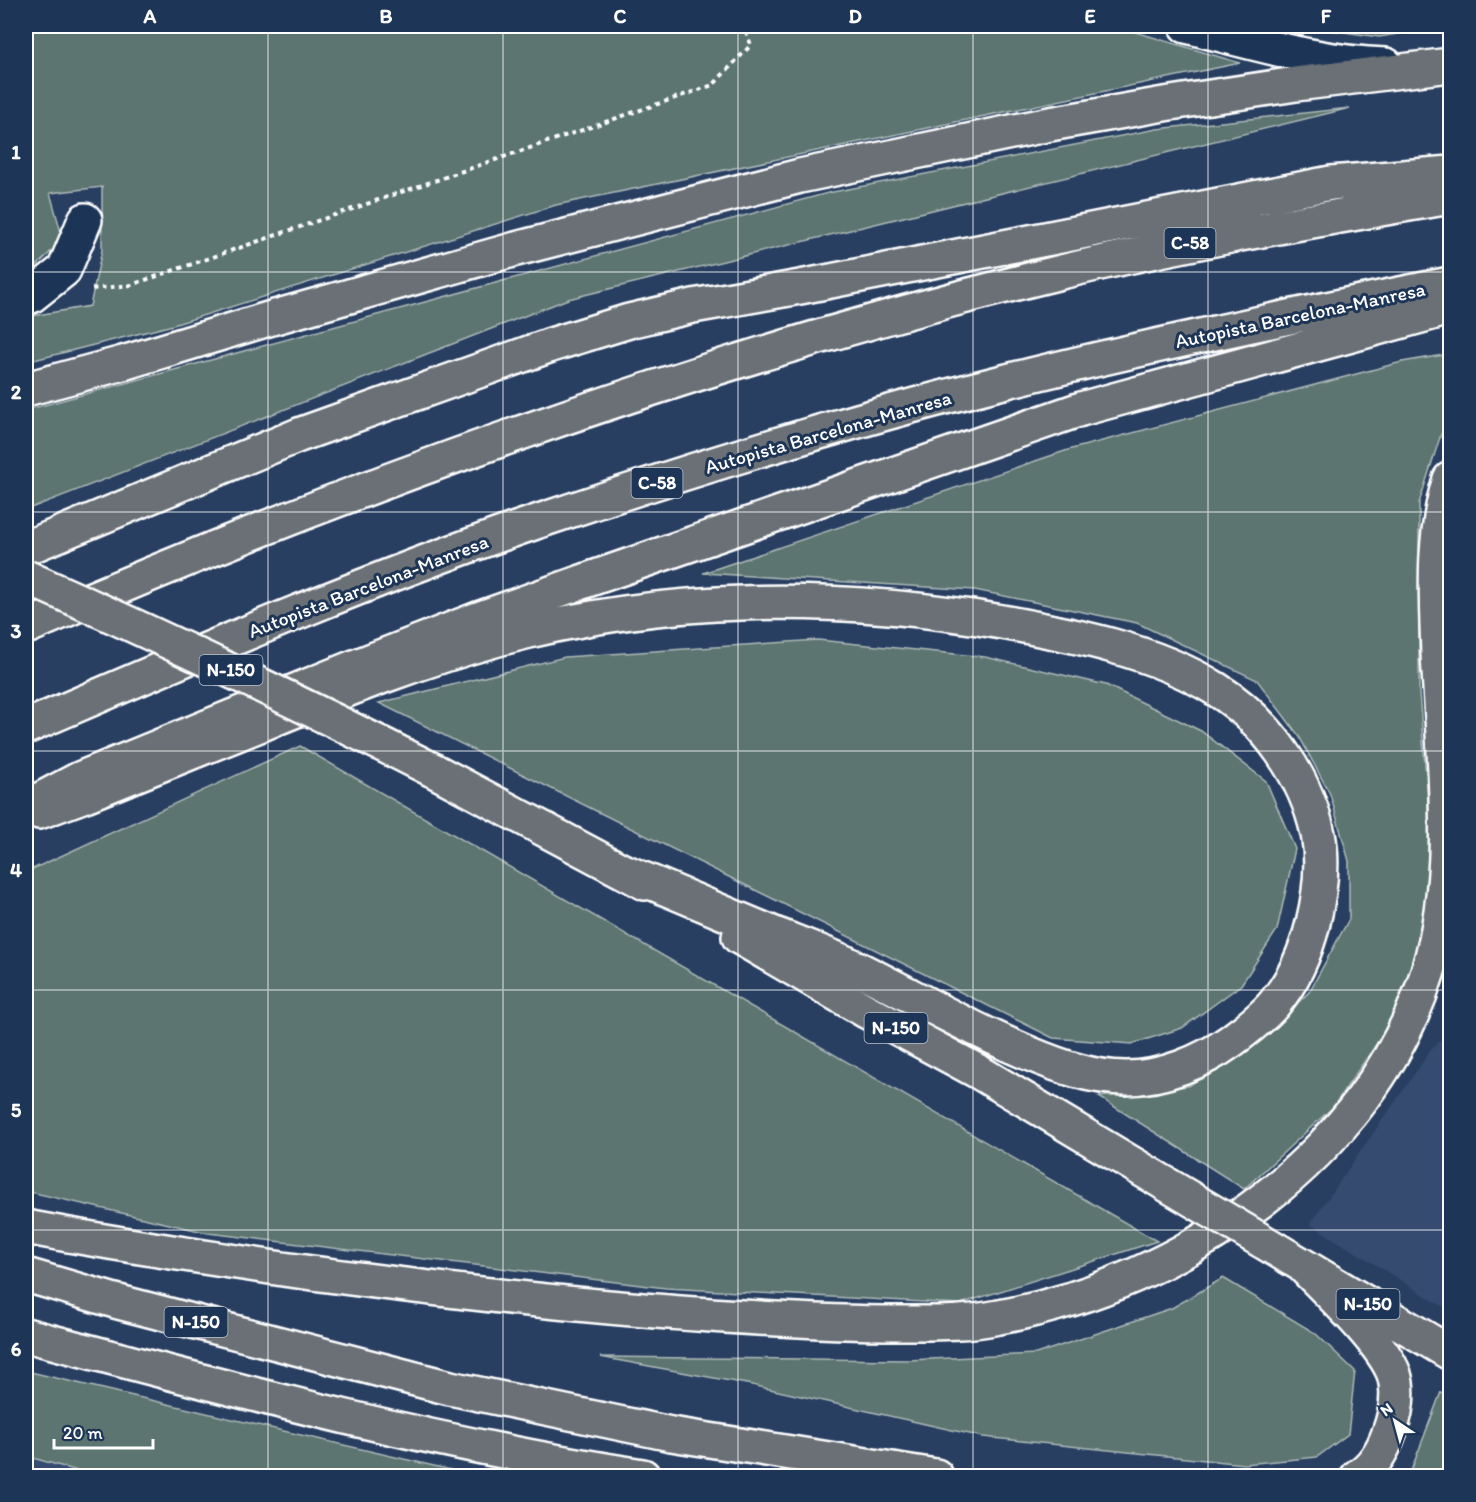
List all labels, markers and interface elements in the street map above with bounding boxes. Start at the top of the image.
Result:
text: A [143,4,157,28]
text: B [380,4,393,28]
text: C [614,4,627,28]
text: D [848,4,862,28]
text: E [1084,4,1096,28]
text: F [1321,4,1332,28]
text: 1 [11,140,21,164]
road number: C-58 [1164,228,1216,258]
street label: Autopista Barcelona-Manresa [1173,277,1427,353]
text: 2 [11,380,22,404]
street label: Autopista Barcelona-Manresa [702,385,954,479]
road number: C-58 [632,468,682,498]
street label: Autopista Barcelona-Manresa [245,529,492,643]
text: 3 [11,619,22,643]
road number: N-150 [200,655,262,685]
text: 4 [10,858,22,882]
road number: N-150 [864,1013,928,1043]
text: 5 [11,1098,22,1122]
road number: N-150 [1336,1289,1400,1319]
road number: N-150 [164,1307,228,1337]
text: 6 [11,1337,22,1361]
north arrow [1365,1391,1425,1451]
text: N [1377,1398,1396,1420]
scale bar [54,1412,153,1450]
text: 20 m [63,1422,103,1444]

